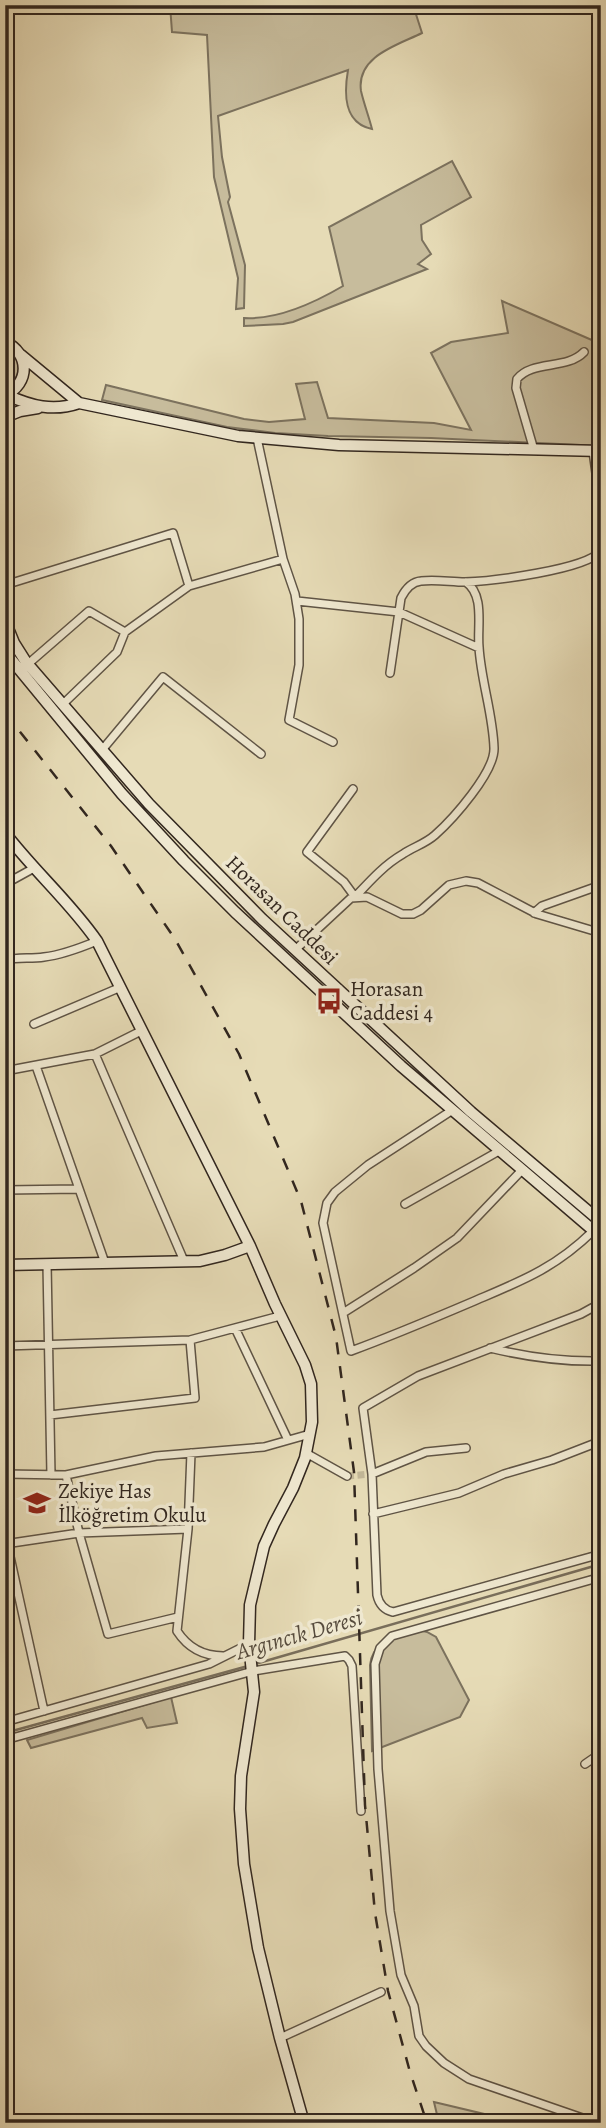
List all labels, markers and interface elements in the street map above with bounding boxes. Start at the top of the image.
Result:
street label: Horasan Caddesi [220,849,345,971]
place label: Horasan Caddesi 4 [350,975,433,1027]
bus stop icon: Horasan Caddesi 4 [314,986,344,1016]
place label: Zekiye Has İlköğretim Okulu [58,1477,207,1529]
school or university icon: Zekiye Has İlköğretim Okulu [22,1488,52,1518]
water label: Argıncık Deresi [232,1602,366,1668]

